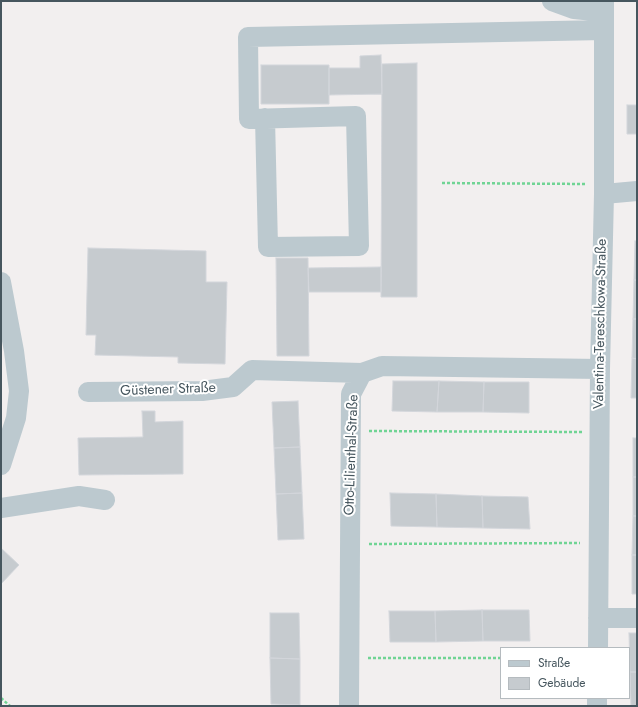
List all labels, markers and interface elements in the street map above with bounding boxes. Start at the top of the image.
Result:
street label: Valentina-Tereschkowa-Straße [591,239,611,409]
street label: Güstener Straße [120,380,216,400]
street label: Otto-Lilienthal-Straße [341,394,363,516]
legend [500,647,630,699]
text: Straße [538,654,570,672]
text: Gebäude [538,674,585,692]

